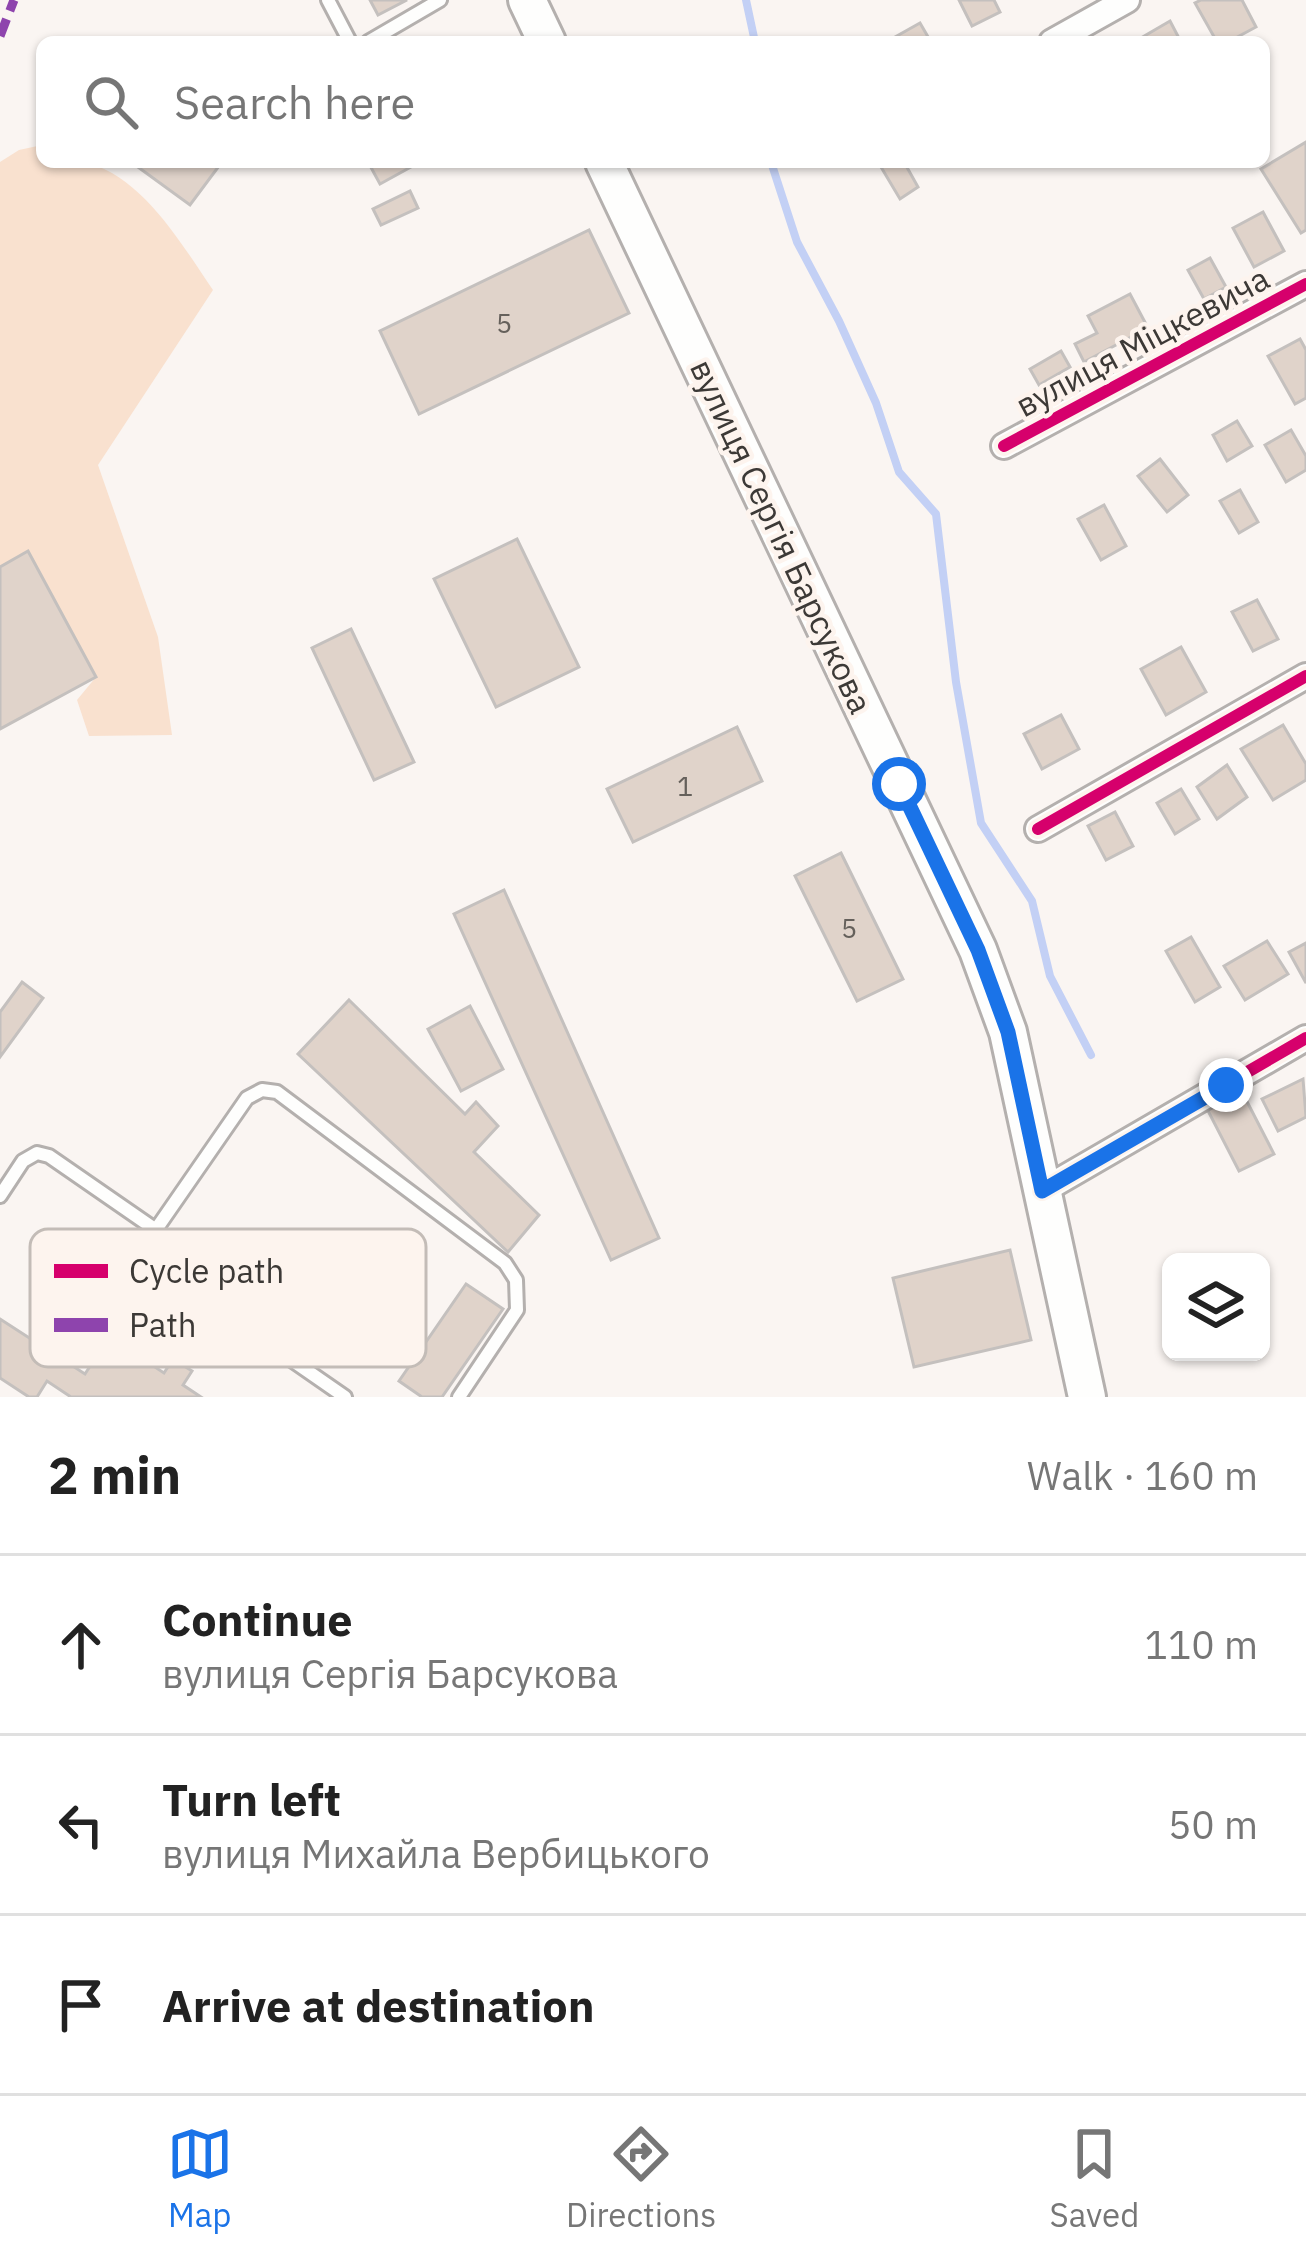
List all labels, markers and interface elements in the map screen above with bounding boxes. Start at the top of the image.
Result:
search box [36,36,1270,168]
icon: search [78,69,144,135]
text: Search here [174,73,415,131]
street label: вулиця Міцкевича [1008,256,1276,426]
house number: 5 [496,305,512,340]
street label: вулиця Сергія Барсукова [681,352,883,720]
route start [872,757,926,811]
house number: 1 [677,768,693,803]
house number: 5 [841,910,857,945]
route end [1199,1058,1253,1112]
legend [30,1229,426,1367]
text: Cycle path [129,1249,284,1292]
map controls [1162,1253,1270,1361]
button: layers [1162,1253,1270,1361]
text: Path [129,1303,197,1346]
text: 2 min [48,1442,181,1508]
text: Walk · 160 m [1027,1450,1258,1501]
text: Continue [162,1590,353,1648]
icon: ahead [48,1612,114,1678]
text: 110 m [1145,1619,1258,1670]
text: вулиця Сергія Барсукова [162,1648,618,1699]
text: Turn left [162,1770,341,1828]
icon: left [48,1792,114,1858]
text: 50 m [1168,1799,1258,1850]
text: вулиця Михайла Вербицького [162,1828,710,1879]
icon: arrive [48,1972,114,2038]
text: Arrive at destination [162,1976,595,2034]
tab: Map [167,2121,233,2236]
tab: Directions [566,2121,716,2236]
tab: Saved [1050,2121,1139,2236]

